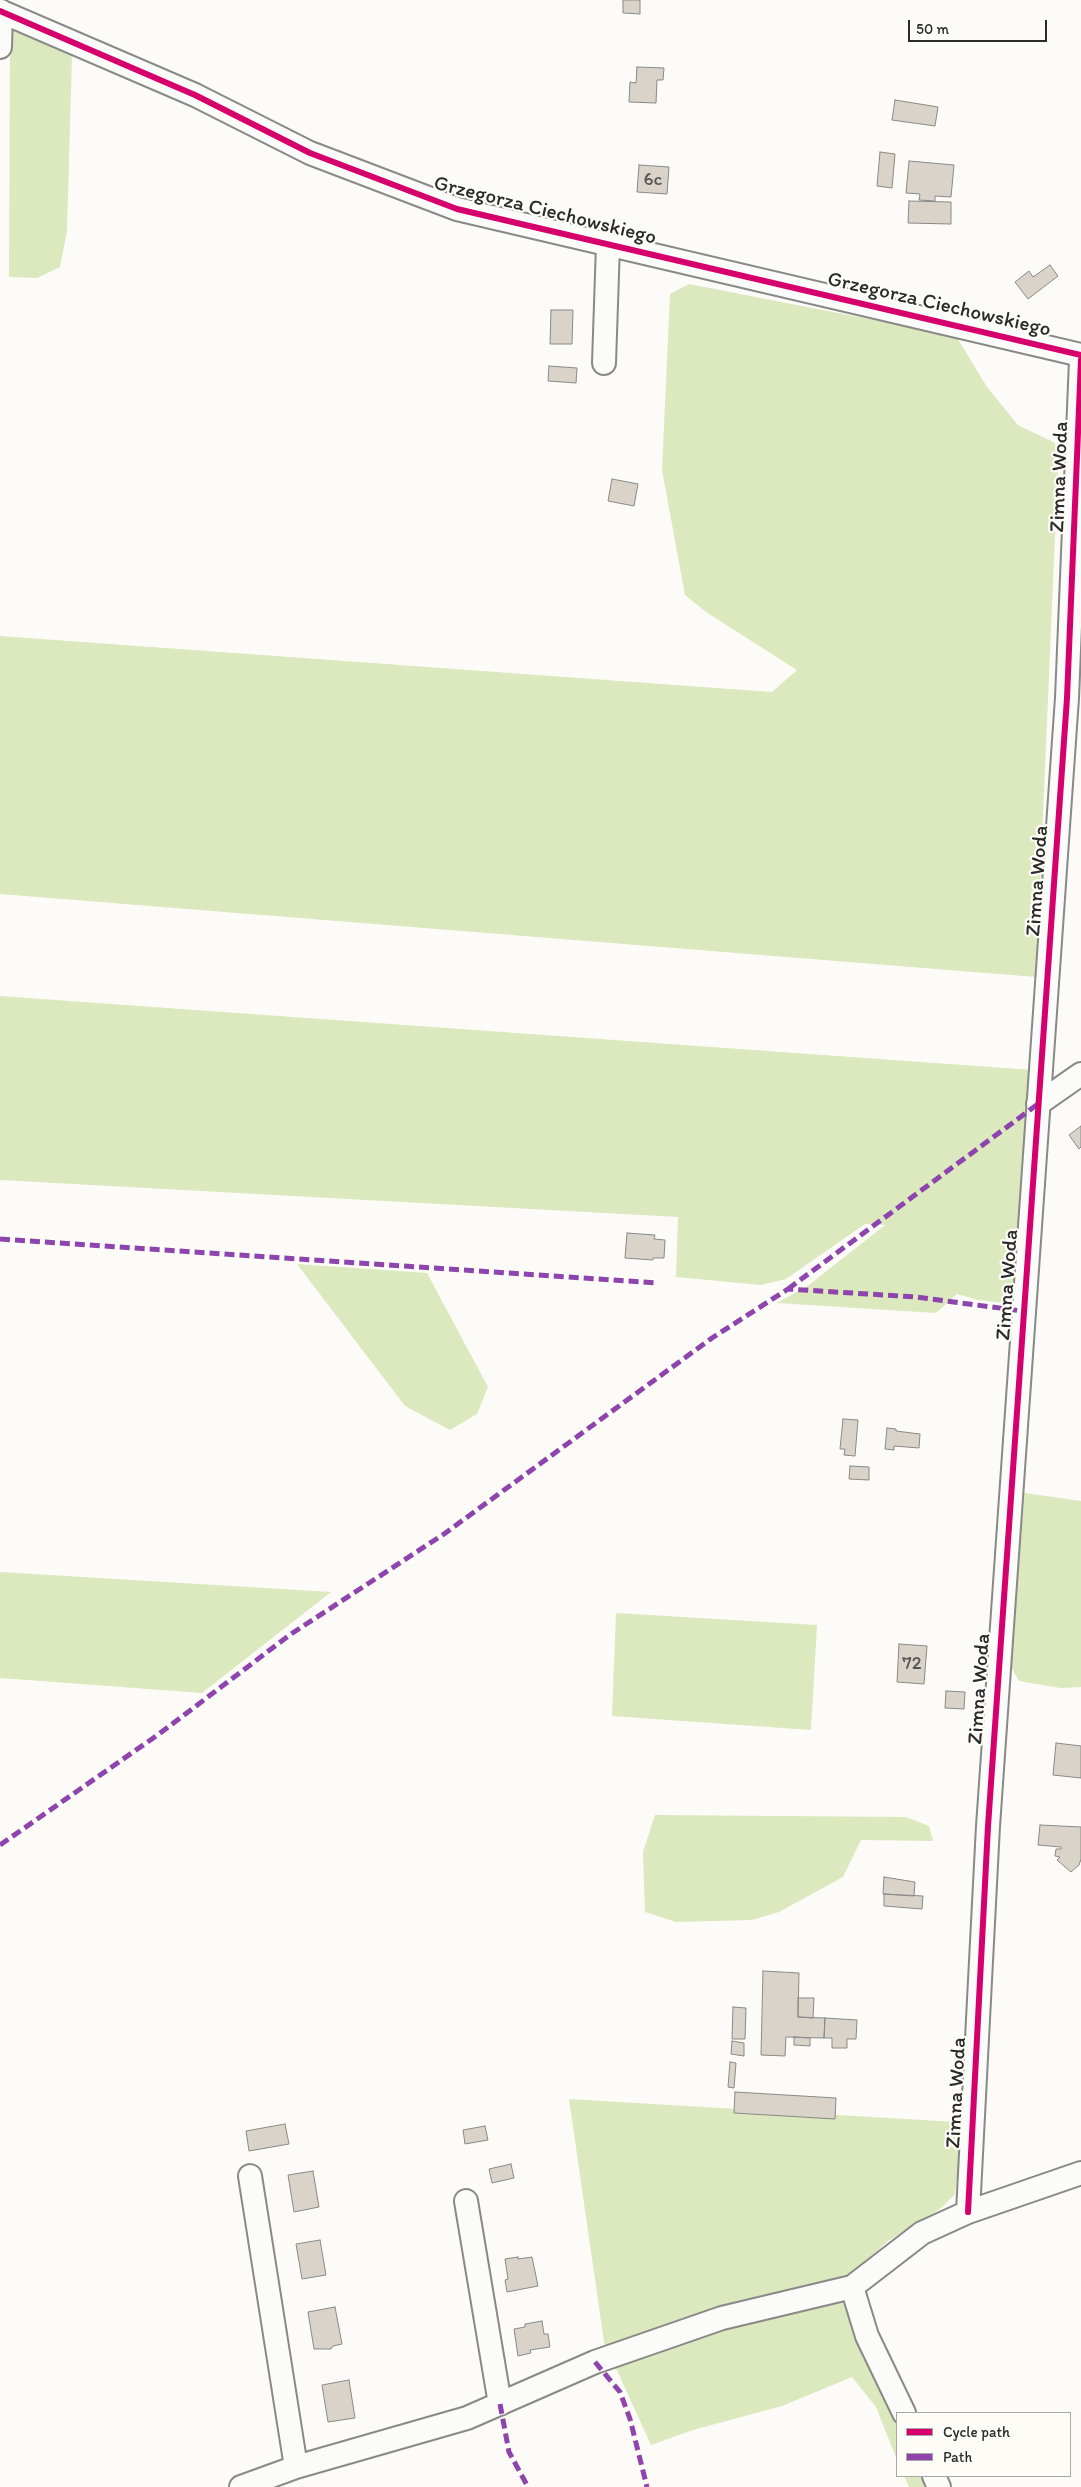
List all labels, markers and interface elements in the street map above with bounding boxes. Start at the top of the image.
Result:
scale bar [911,10,1050,42]
text: 50 m [916,20,949,38]
house number: 6c [644,169,662,191]
street label: Grzegorza Ciechowskiego [431,171,659,251]
street label: Grzegorza Ciechowskiego [825,267,1053,343]
street label: Zimna Woda [1045,421,1075,533]
street label: Zimna Woda [1022,825,1054,937]
street label: Zimna Woda [992,1229,1024,1341]
street label: Zimna Woda [964,1633,996,1745]
house number: 72 [902,1653,922,1675]
street label: Zimna Woda [942,2037,972,2149]
legend [896,2412,1071,2477]
text: Cycle path [943,2423,1010,2441]
text: Path [943,2448,972,2466]

